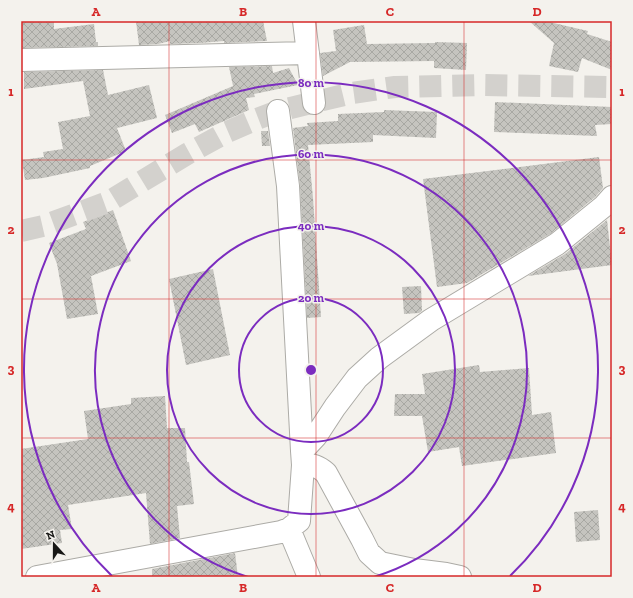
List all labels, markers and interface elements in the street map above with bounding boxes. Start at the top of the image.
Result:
text: A [92,4,101,19]
text: B [239,4,247,19]
text: C [386,4,394,19]
text: D [532,4,542,19]
text: 80 m [298,76,325,90]
text: 1 [8,84,14,99]
text: 1 [619,84,625,99]
text: 60 m [298,147,325,161]
text: 40 m [298,219,325,233]
text: 2 [8,222,15,237]
text: 2 [619,222,626,237]
text: 20 m [298,291,325,305]
text: 3 [8,361,15,376]
text: 3 [619,361,626,376]
centre of rings [304,363,318,377]
text: 4 [7,499,15,514]
text: 4 [618,499,626,514]
north arrow [34,524,74,564]
text: N [44,527,57,543]
text: A [92,580,101,595]
text: B [239,580,247,595]
text: C [386,580,394,595]
text: D [532,580,542,595]

